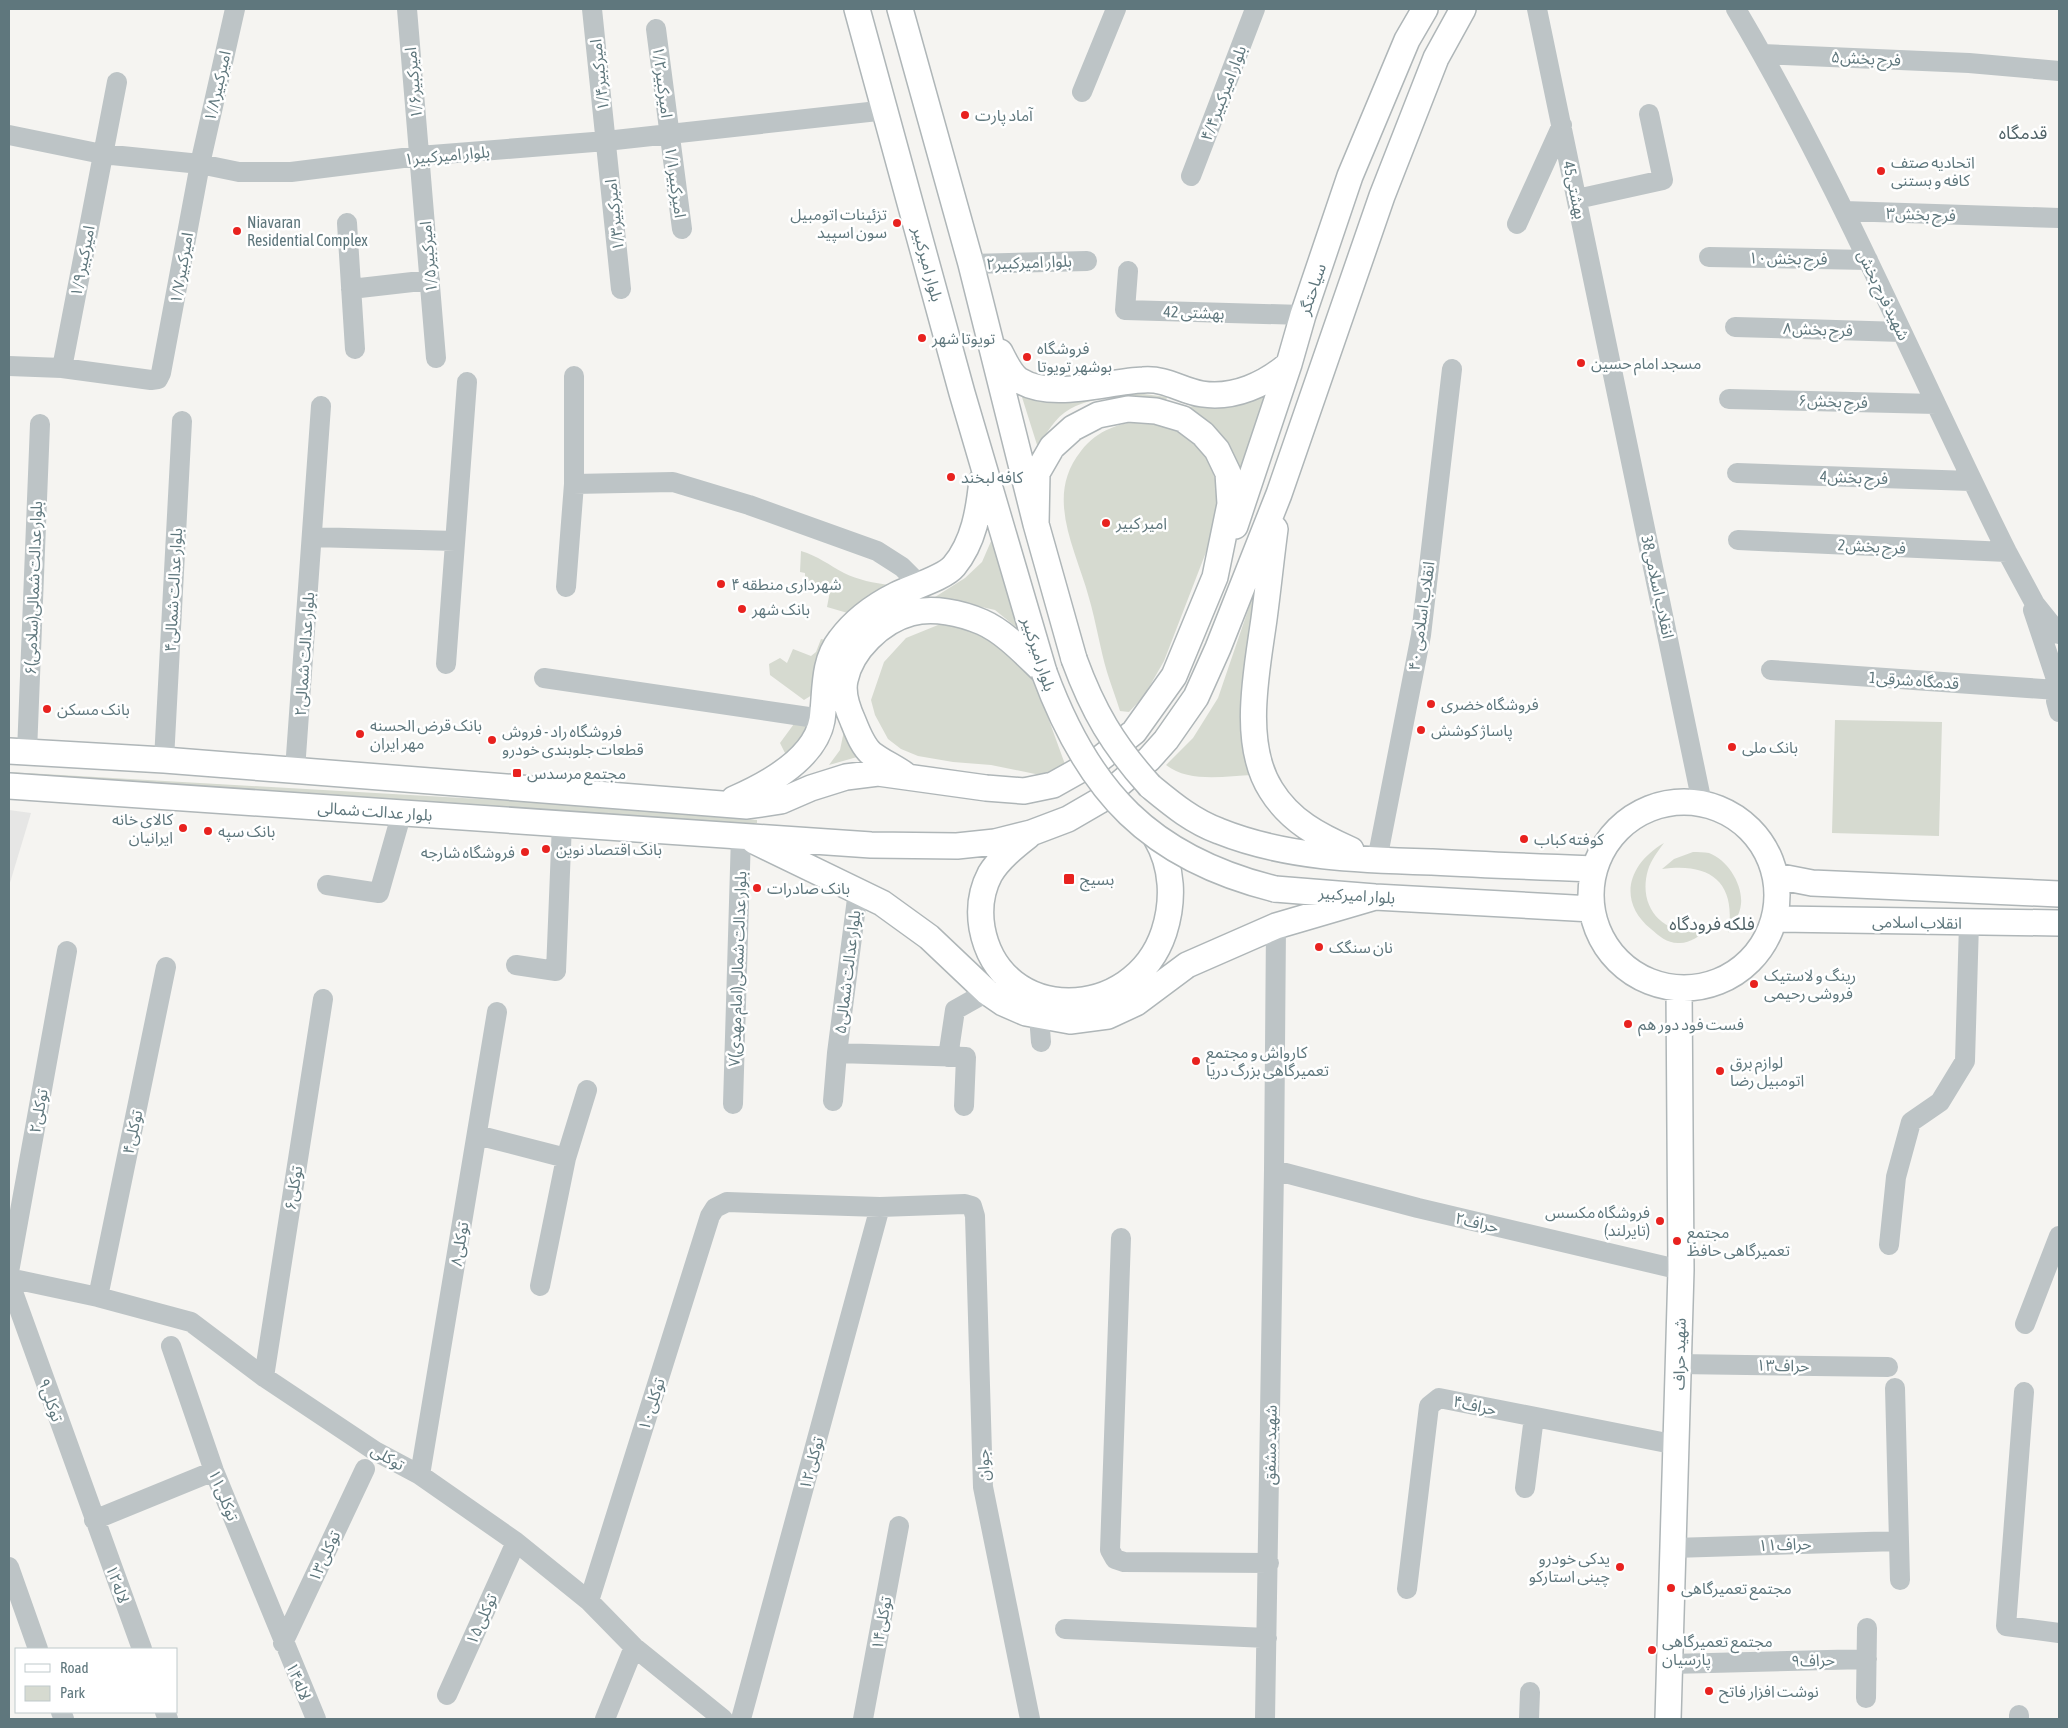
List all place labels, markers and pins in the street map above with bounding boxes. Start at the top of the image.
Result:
place label: آماد پارت [975,106,1034,126]
marker: آماد پارت [959,109,971,121]
place label: اتحادیه صتف کافه و بستنی [1891,153,1975,190]
marker: اتحادیه صتف کافه و بستنی [1875,165,1887,177]
place label: تزئینات اتومبیل سون اسپید [790,205,887,243]
place label: Niavaran Residential Complex [247,213,368,250]
marker: تزئینات اتومبیل سون اسپید [891,217,903,229]
marker: Niavaran Residential Complex [231,225,243,237]
place label: تویوتا شهر [931,329,996,348]
marker: تویوتا شهر [916,332,928,344]
place label: فروشگاه بوشهر تویوتا [1037,339,1112,376]
marker: فروشگاه بوشهر تویوتا [1021,351,1033,363]
place label: مسجد امام حسین [1591,354,1701,376]
marker: مسجد امام حسین [1575,357,1587,369]
place label: کافه لبخند [961,468,1024,486]
marker: کافه لبخند [945,471,957,483]
place label: امیر کبیر [1115,514,1167,533]
marker: امیر کبیر [1100,517,1112,529]
place label: شهرداری منطقه ۴ [731,575,841,594]
marker: شهرداری منطقه ۴ [715,578,727,590]
place label: بانک شهر [751,600,810,619]
marker: بانک شهر [736,603,748,615]
place label: فروشگاه خضری [1441,695,1539,714]
marker: فروشگاه خضری [1425,698,1437,710]
place label: بانک مسکن [57,700,130,719]
marker: بانک مسکن [41,703,53,715]
place label: بانک قرض الحسنه مهر ایران [370,716,482,753]
place label: پاساژ کوشش [1431,721,1513,741]
place label: فروشگاه راد - فروش قطعات جلوبندی خودرو [502,722,644,759]
marker: پاساژ کوشش [1415,724,1427,736]
marker: بانک قرض الحسنه مهر ایران [354,728,366,740]
marker: فروشگاه راد - فروش قطعات جلوبندی خودرو [486,734,498,746]
place label: بانک ملی [1742,738,1798,757]
marker: بانک ملی [1726,741,1738,753]
place label: مجتمع مرسدس [527,764,626,786]
marker: مجتمع مرسدس [511,767,523,779]
place label: کالای خانه ایرانیان [112,810,173,847]
marker: کالای خانه ایرانیان [177,822,189,834]
place label: بانک سپه [218,822,275,842]
marker: بانک سپه [202,825,214,837]
place label: کوفته کباب [1534,830,1604,849]
marker: کوفته کباب [1518,833,1530,845]
place label: بانک اقتصاد نوین [556,840,662,859]
place label: فروشگاه شارجه [421,843,515,862]
marker: بانک اقتصاد نوین [540,843,552,855]
marker: فروشگاه شارجه [519,846,531,858]
place label: بسیج [1080,870,1114,892]
marker: بسیج [1062,872,1076,886]
place label: بانک صادرات [767,879,850,898]
marker: بانک صادرات [751,882,763,894]
place label: نان سنگک [1329,938,1393,957]
marker: نان سنگک [1313,941,1325,953]
place label: رینگ و لاستیک فروشی رحیمی [1764,966,1856,1003]
marker: رینگ و لاستیک فروشی رحیمی [1748,978,1760,990]
place label: فست فود دور هم [1638,1015,1744,1037]
marker: فست فود دور هم [1622,1018,1634,1030]
place label: کارواش و مجتمع تعمیرگاهی بزرگ دریا [1206,1043,1329,1080]
place label: لوازم برق اتومبیل رضا [1730,1053,1804,1090]
marker: کارواش و مجتمع تعمیرگاهی بزرگ دریا [1190,1055,1202,1067]
marker: لوازم برق اتومبیل رضا [1714,1065,1726,1077]
place label: فروشگاه مکسس (تایرلند) [1545,1203,1650,1240]
marker: فروشگاه مکسس (تایرلند) [1654,1215,1666,1227]
place label: مجتمع تعمیرگاهی حافظ [1687,1223,1790,1260]
marker: مجتمع تعمیرگاهی حافظ [1671,1235,1683,1247]
place label: یدکی خودرو چینی استارکو [1529,1549,1610,1587]
marker: یدکی خودرو چینی استارکو [1614,1561,1626,1573]
place label: مجتمع تعمیرگاهی [1681,1579,1792,1601]
marker: مجتمع تعمیرگاهی [1665,1582,1677,1594]
place label: مجتمع تعمیرگاهی پارسیان [1662,1632,1773,1670]
marker: مجتمع تعمیرگاهی پارسیان [1646,1644,1658,1656]
place label: نوشت افزار فاتح [1719,1682,1819,1704]
marker: نوشت افزار فاتح [1703,1685,1715,1697]

